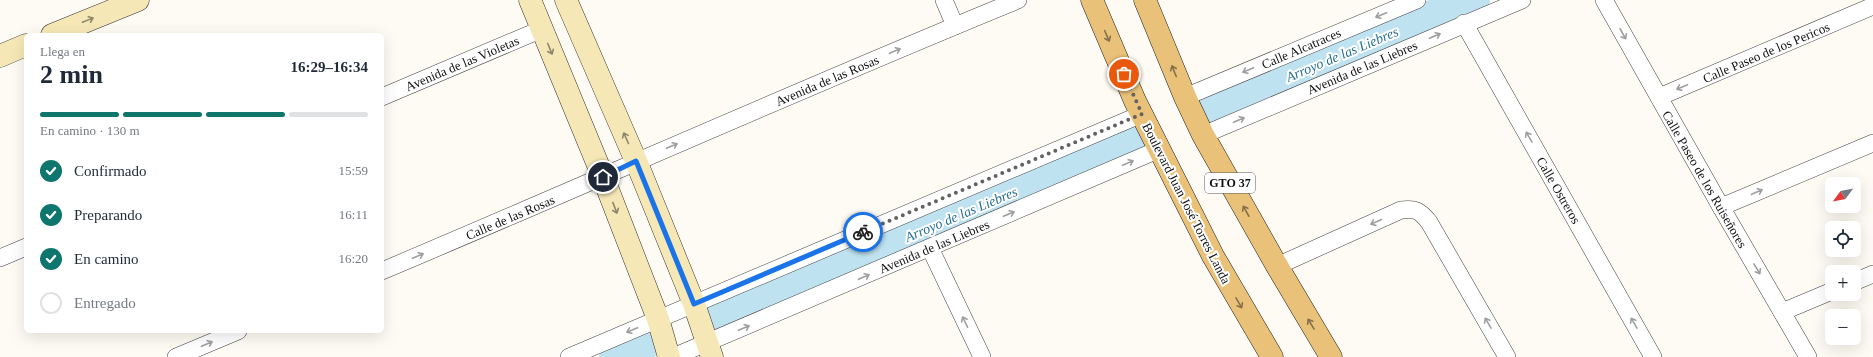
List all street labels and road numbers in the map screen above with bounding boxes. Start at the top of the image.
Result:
street label: Calle Paseo de los Pericos [1700,19,1832,86]
street label: Calle Alcatraces [1259,25,1343,72]
street label: Avenida de las Violetas [403,33,521,94]
street label: Avenida de las Liebres [1305,37,1420,98]
street label: Avenida de las Rosas [773,52,881,109]
street label: Calle Paseo de los Ruiseñores [1659,108,1750,251]
street label: Boulevard Juan José Torres Landa [1139,120,1234,286]
street label: Calle Ostreros [1533,154,1584,226]
road number: GTO 37 [1205,173,1255,193]
street label: Calle de las Rosas [464,192,557,243]
street label: Avenida de las Liebres [877,216,992,277]

